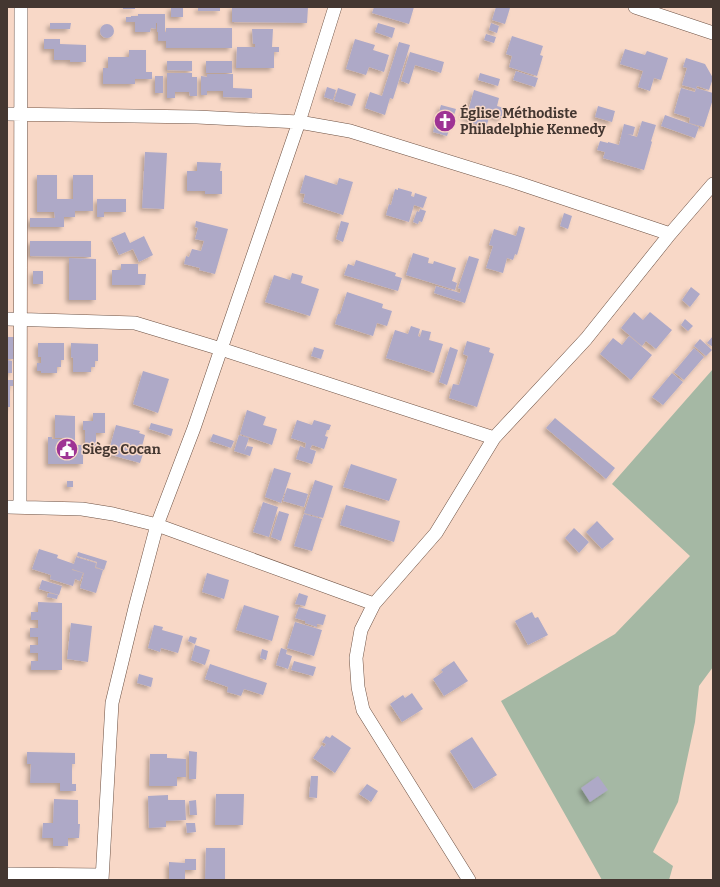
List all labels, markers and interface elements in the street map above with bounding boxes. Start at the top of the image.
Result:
place label: Église Méthodiste Philadelphie Kennedy [460,104,606,138]
church icon: Église Méthodiste Philadelphie Kennedy [432,108,458,134]
public building icon: Siège Cocan [54,436,80,462]
place label: Siège Cocan [82,441,161,458]

